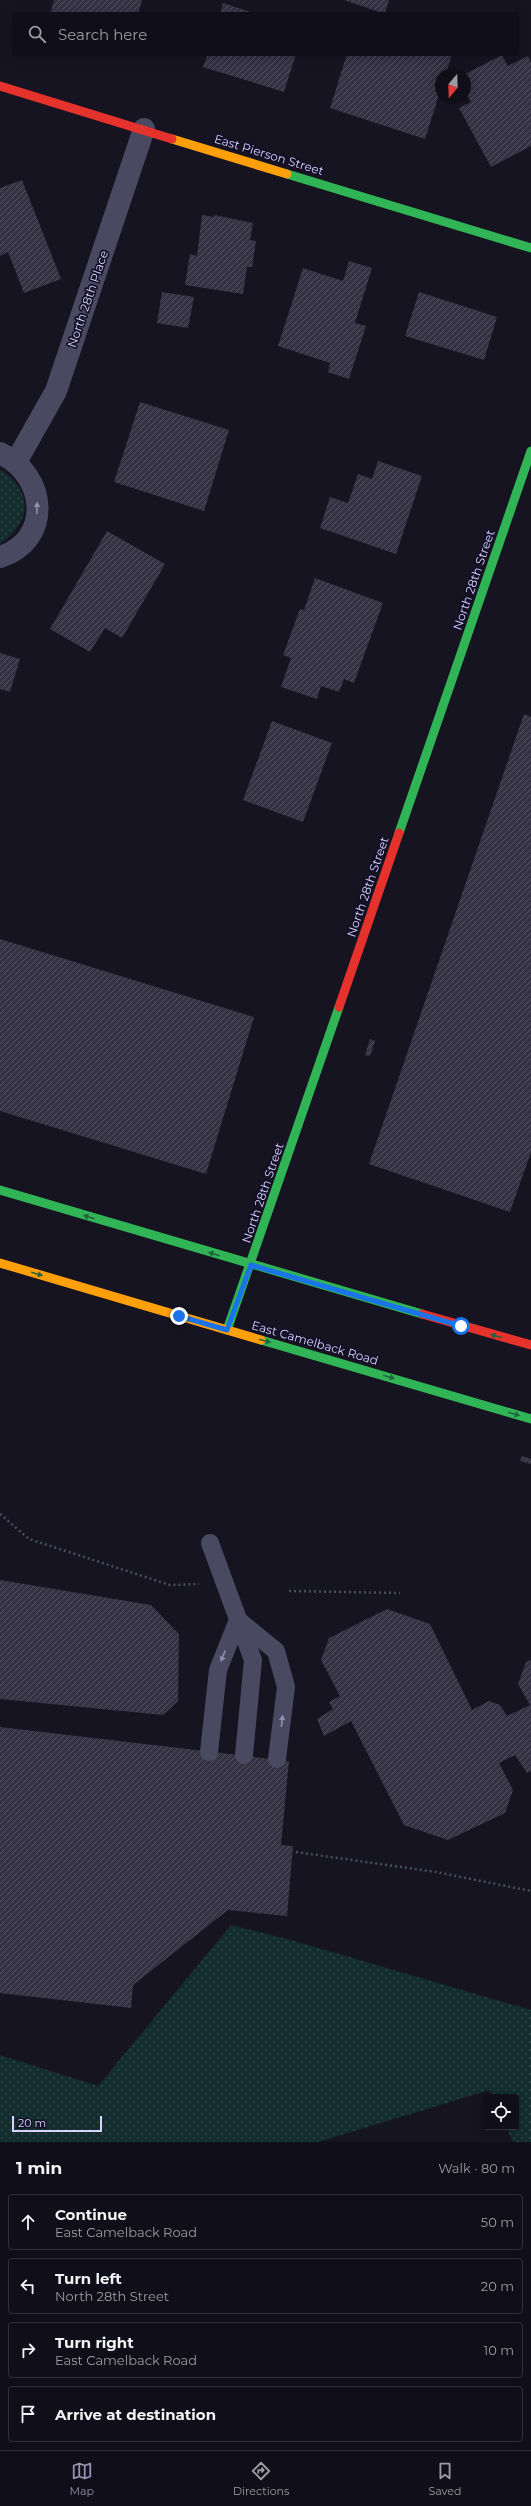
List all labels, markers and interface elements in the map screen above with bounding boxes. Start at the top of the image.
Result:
search box [12,12,519,56]
icon: search [26,23,48,45]
text: Search here [58,25,147,44]
north arrow [435,68,471,104]
street label: East Pierson Street [213,131,326,178]
street label: North 28th Place [64,248,111,349]
one-way arrow [33,502,40,514]
street label: North 28th Street [449,528,498,632]
street label: North 28th Street [343,835,392,939]
street label: North 28th Street [238,1141,287,1245]
one-way arrow [83,1214,95,1220]
one-way arrow [207,1251,219,1257]
one-way arrow [32,1271,44,1277]
route end [170,1307,188,1325]
street label: East Camelback Road [250,1317,380,1368]
route start [452,1317,470,1335]
one-way arrow [490,1333,502,1339]
one-way arrow [259,1338,271,1344]
one-way arrow [384,1374,396,1380]
one-way arrow [508,1411,520,1417]
one-way arrow [220,1651,226,1663]
one-way arrow [279,1715,285,1727]
map controls [483,2094,519,2130]
button: locate [483,2094,519,2130]
scale bar [12,2114,102,2133]
text: 20 m [18,2116,46,2130]
text: 1 min [16,2158,62,2178]
text: Walk · 80 m [438,2160,515,2176]
text: Continue [55,2205,127,2224]
icon: ahead [17,2211,39,2233]
text: 50 m [481,2214,514,2230]
text: East Camelback Road [55,2224,197,2240]
text: Turn left [55,2269,122,2288]
icon: left [17,2275,39,2297]
text: 20 m [481,2278,514,2294]
text: North 28th Street [55,2288,169,2304]
text: Turn right [55,2333,134,2352]
icon: right [17,2339,39,2361]
text: 10 m [484,2342,514,2358]
text: East Camelback Road [55,2352,197,2368]
icon: arrive [17,2403,39,2425]
text: Arrive at destination [55,2405,216,2424]
tab: Map [70,2460,94,2498]
tab: Directions [233,2460,289,2498]
tab: Saved [428,2460,461,2498]

